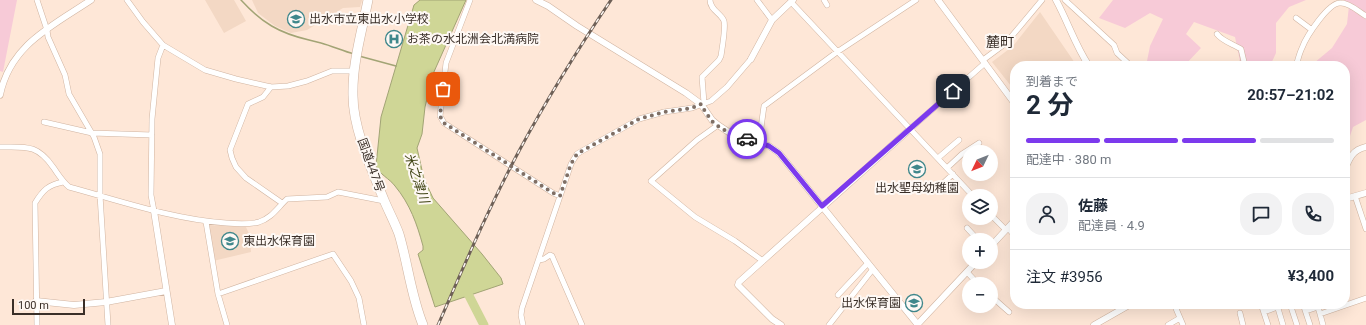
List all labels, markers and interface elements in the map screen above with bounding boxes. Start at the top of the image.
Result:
school or university icon: 出水市立東出水小学校 [286,9,306,29]
place label: 出水市立東出水小学校 [309,12,429,26]
hospital icon: お茶の水北洲会北満病院 [384,29,404,49]
place label: お茶の水北洲会北満病院 [407,32,539,46]
district label: 麓町 [986,34,1014,50]
pin [426,72,460,106]
pin [936,74,970,108]
text: 到着まで [1026,74,1078,89]
icon: bag [432,78,454,100]
icon: home [942,80,964,102]
text: 20:57–21:02 [1247,86,1334,104]
text: 2 分 [1026,90,1073,120]
courier [727,119,767,159]
icon: car [736,128,758,150]
street label: 国道447号 [355,136,387,194]
north arrow [962,145,998,181]
map controls [962,145,998,313]
water label: 米之津川 [402,151,433,207]
text: 配達中 · 380 m [1026,152,1111,167]
school or university icon: 出水聖母幼稚園 [907,159,927,179]
place label: 出水聖母幼稚園 [875,181,959,195]
button: layers [962,189,998,225]
button: person [1026,193,1068,235]
button: chat [1240,193,1282,235]
button: phone [1292,193,1334,235]
text: 佐藤 [1078,197,1108,215]
text: 配達員 · 4.9 [1078,218,1145,233]
school or university icon: 東出水保育園 [220,231,240,251]
button: + [962,233,998,269]
place label: 東出水保育園 [243,234,315,248]
text: ¥3,400 [1288,267,1334,285]
text: 注文 #3956 [1026,268,1103,286]
button: − [962,277,998,313]
school or university icon: 出水保育園 [904,293,924,313]
place label: 出水保育園 [841,296,901,310]
scale bar [12,297,85,316]
text: 100 m [18,299,49,312]

